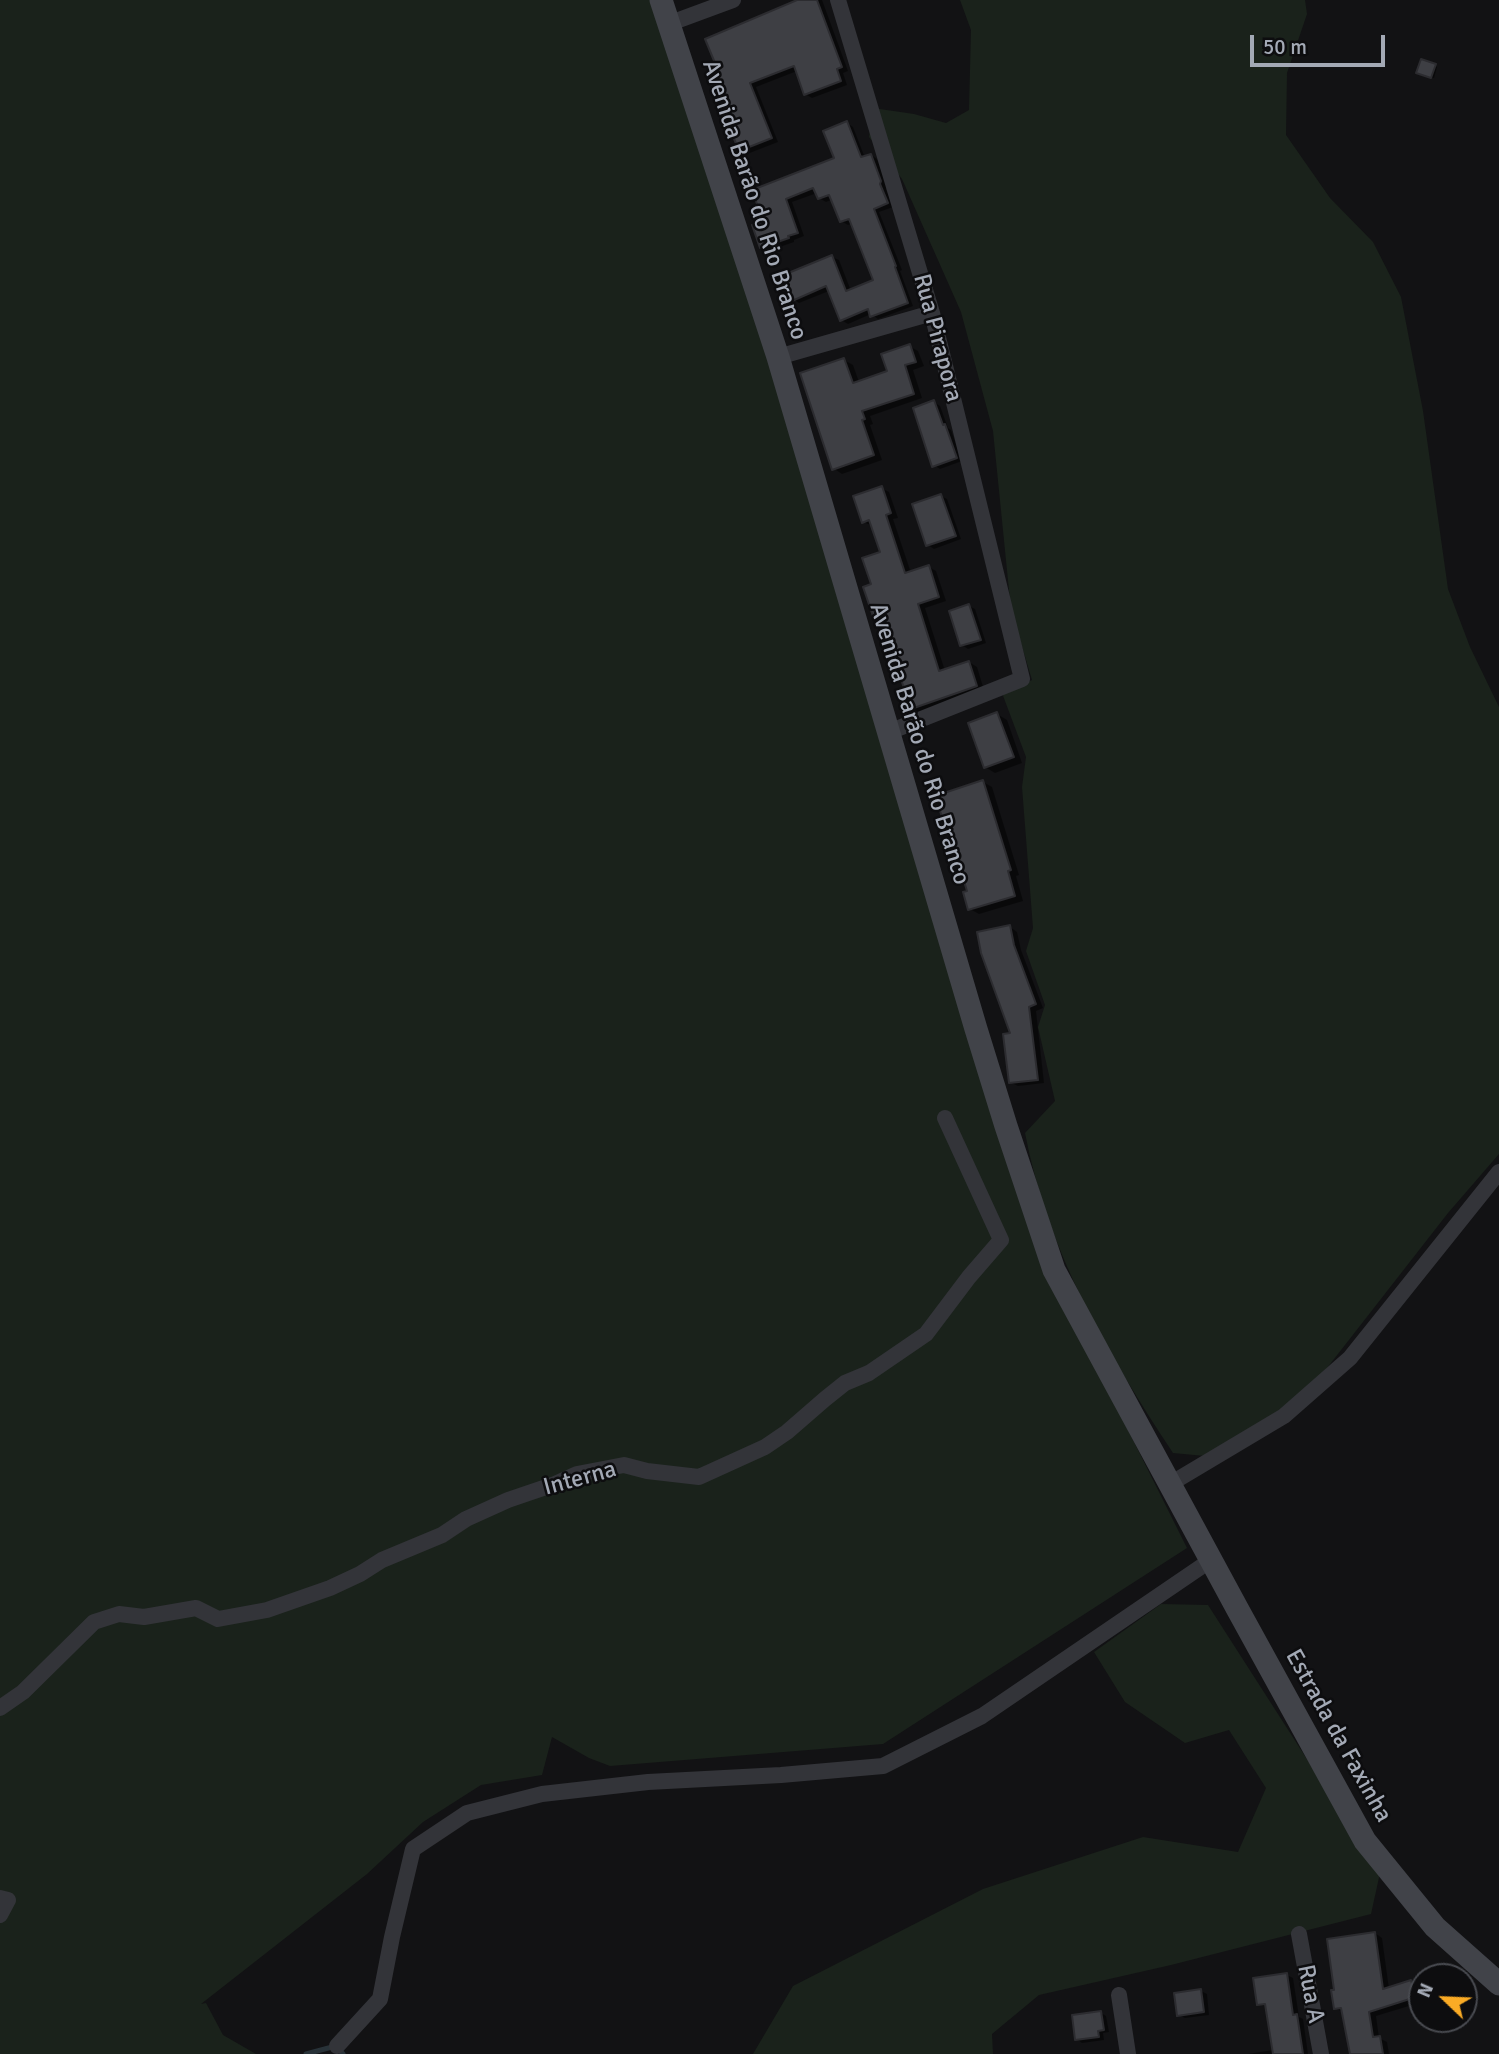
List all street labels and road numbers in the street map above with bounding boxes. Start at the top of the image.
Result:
street label: Avenida Barão do Rio Branco [695,56,813,344]
street label: Rua Pirapora [906,271,968,405]
street label: Avenida Barão do Rio Branco [862,600,976,888]
street label: Interna [540,1455,620,1503]
street label: Estrada da Faxinha [1279,1644,1397,1828]
street label: Rua A [1290,1962,1330,2026]

